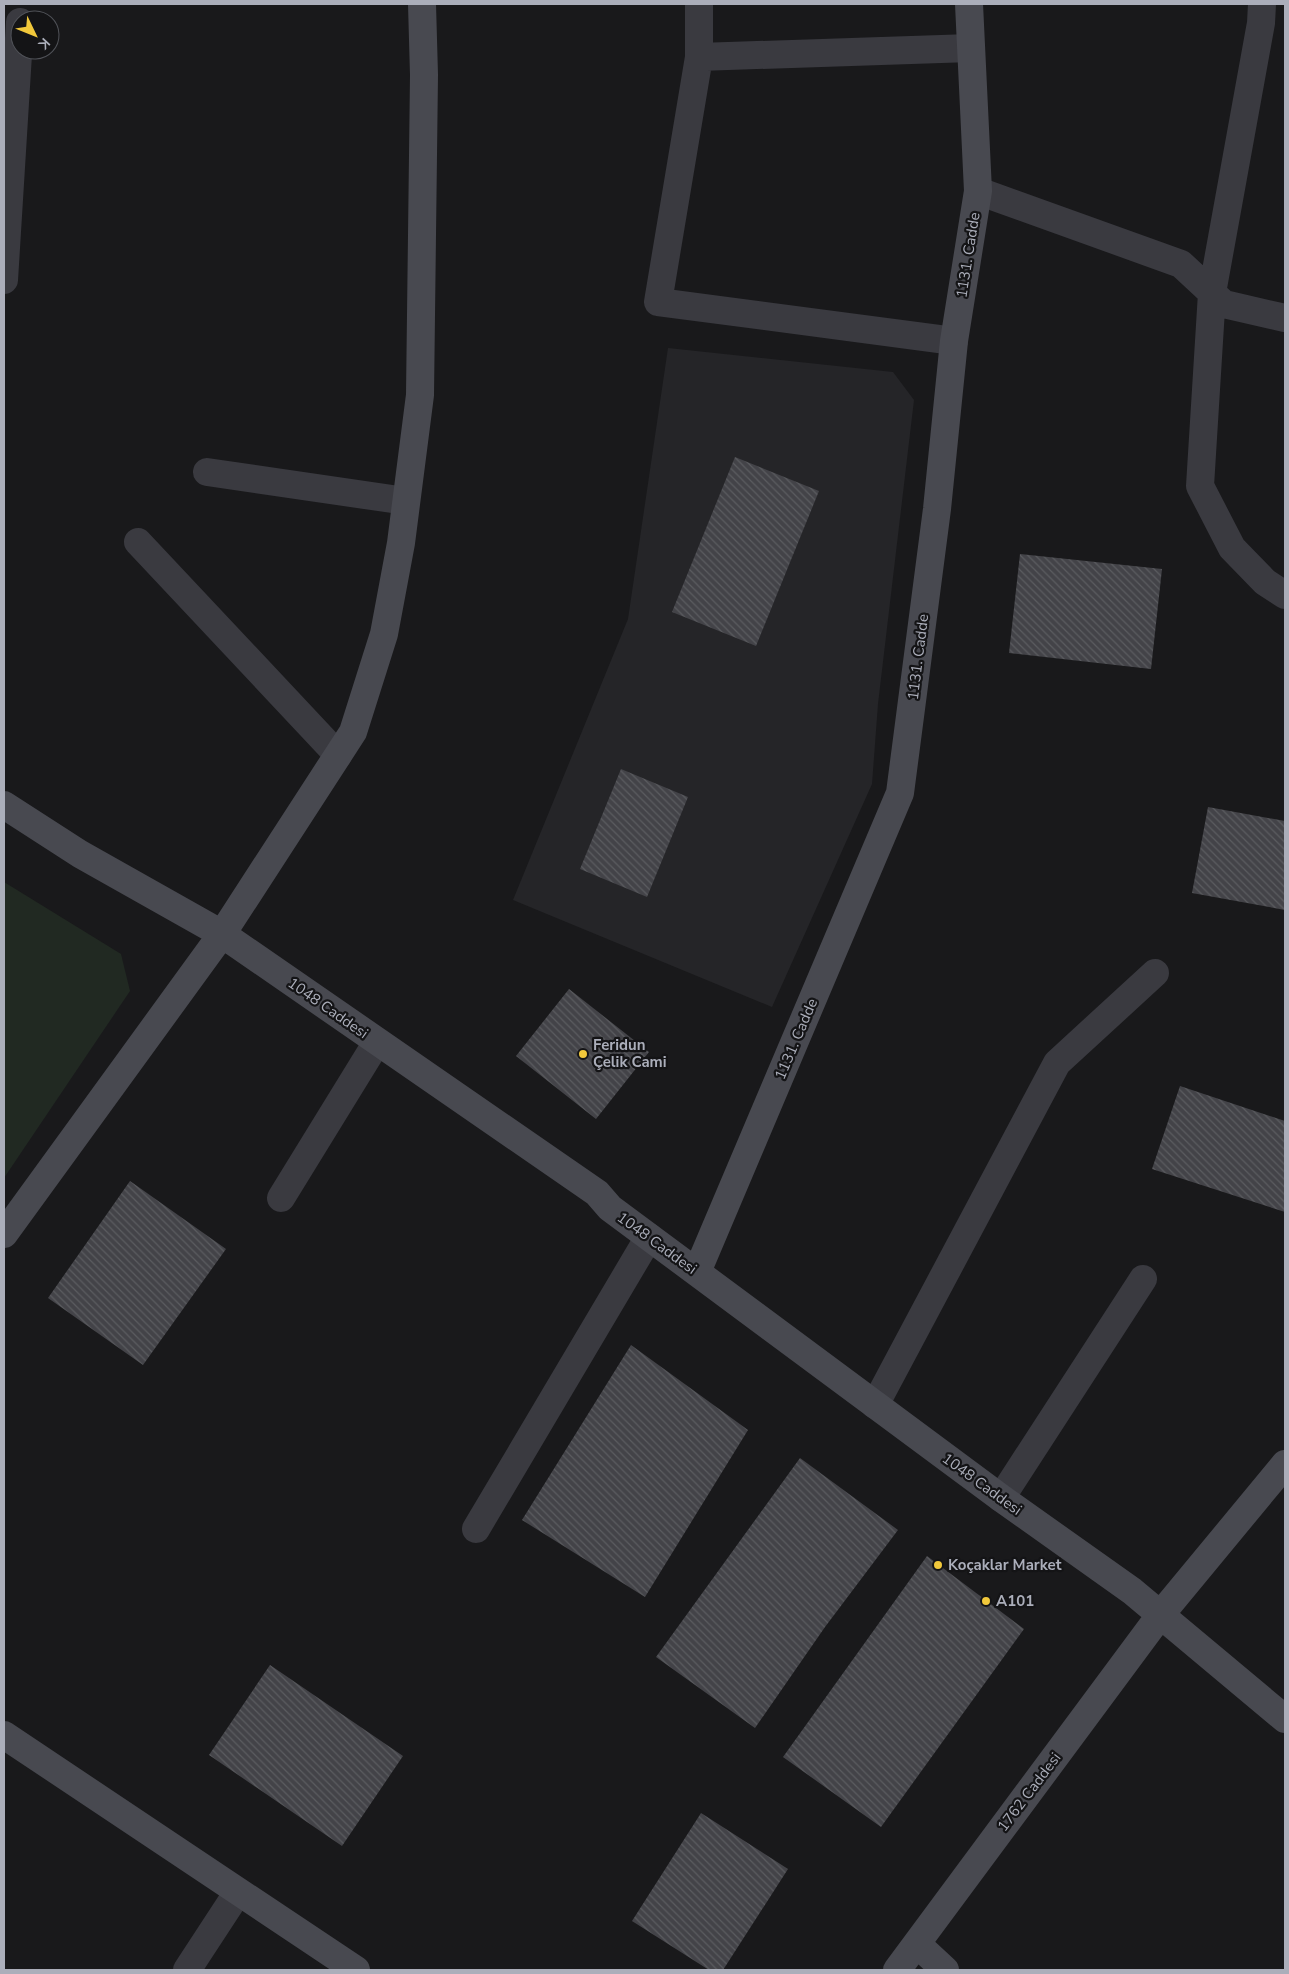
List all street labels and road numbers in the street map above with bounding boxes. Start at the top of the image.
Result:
street label: 1131. Cadde [951,211,985,299]
street label: 1131. Cadde [903,613,933,701]
street label: 1048 Caddesi [284,973,372,1043]
street label: 1131. Cadde [770,995,822,1083]
street label: 1048 Caddesi [613,1207,701,1279]
street label: 1048 Caddesi [938,1448,1026,1520]
street label: 1762 Caddesi [993,1749,1065,1835]

